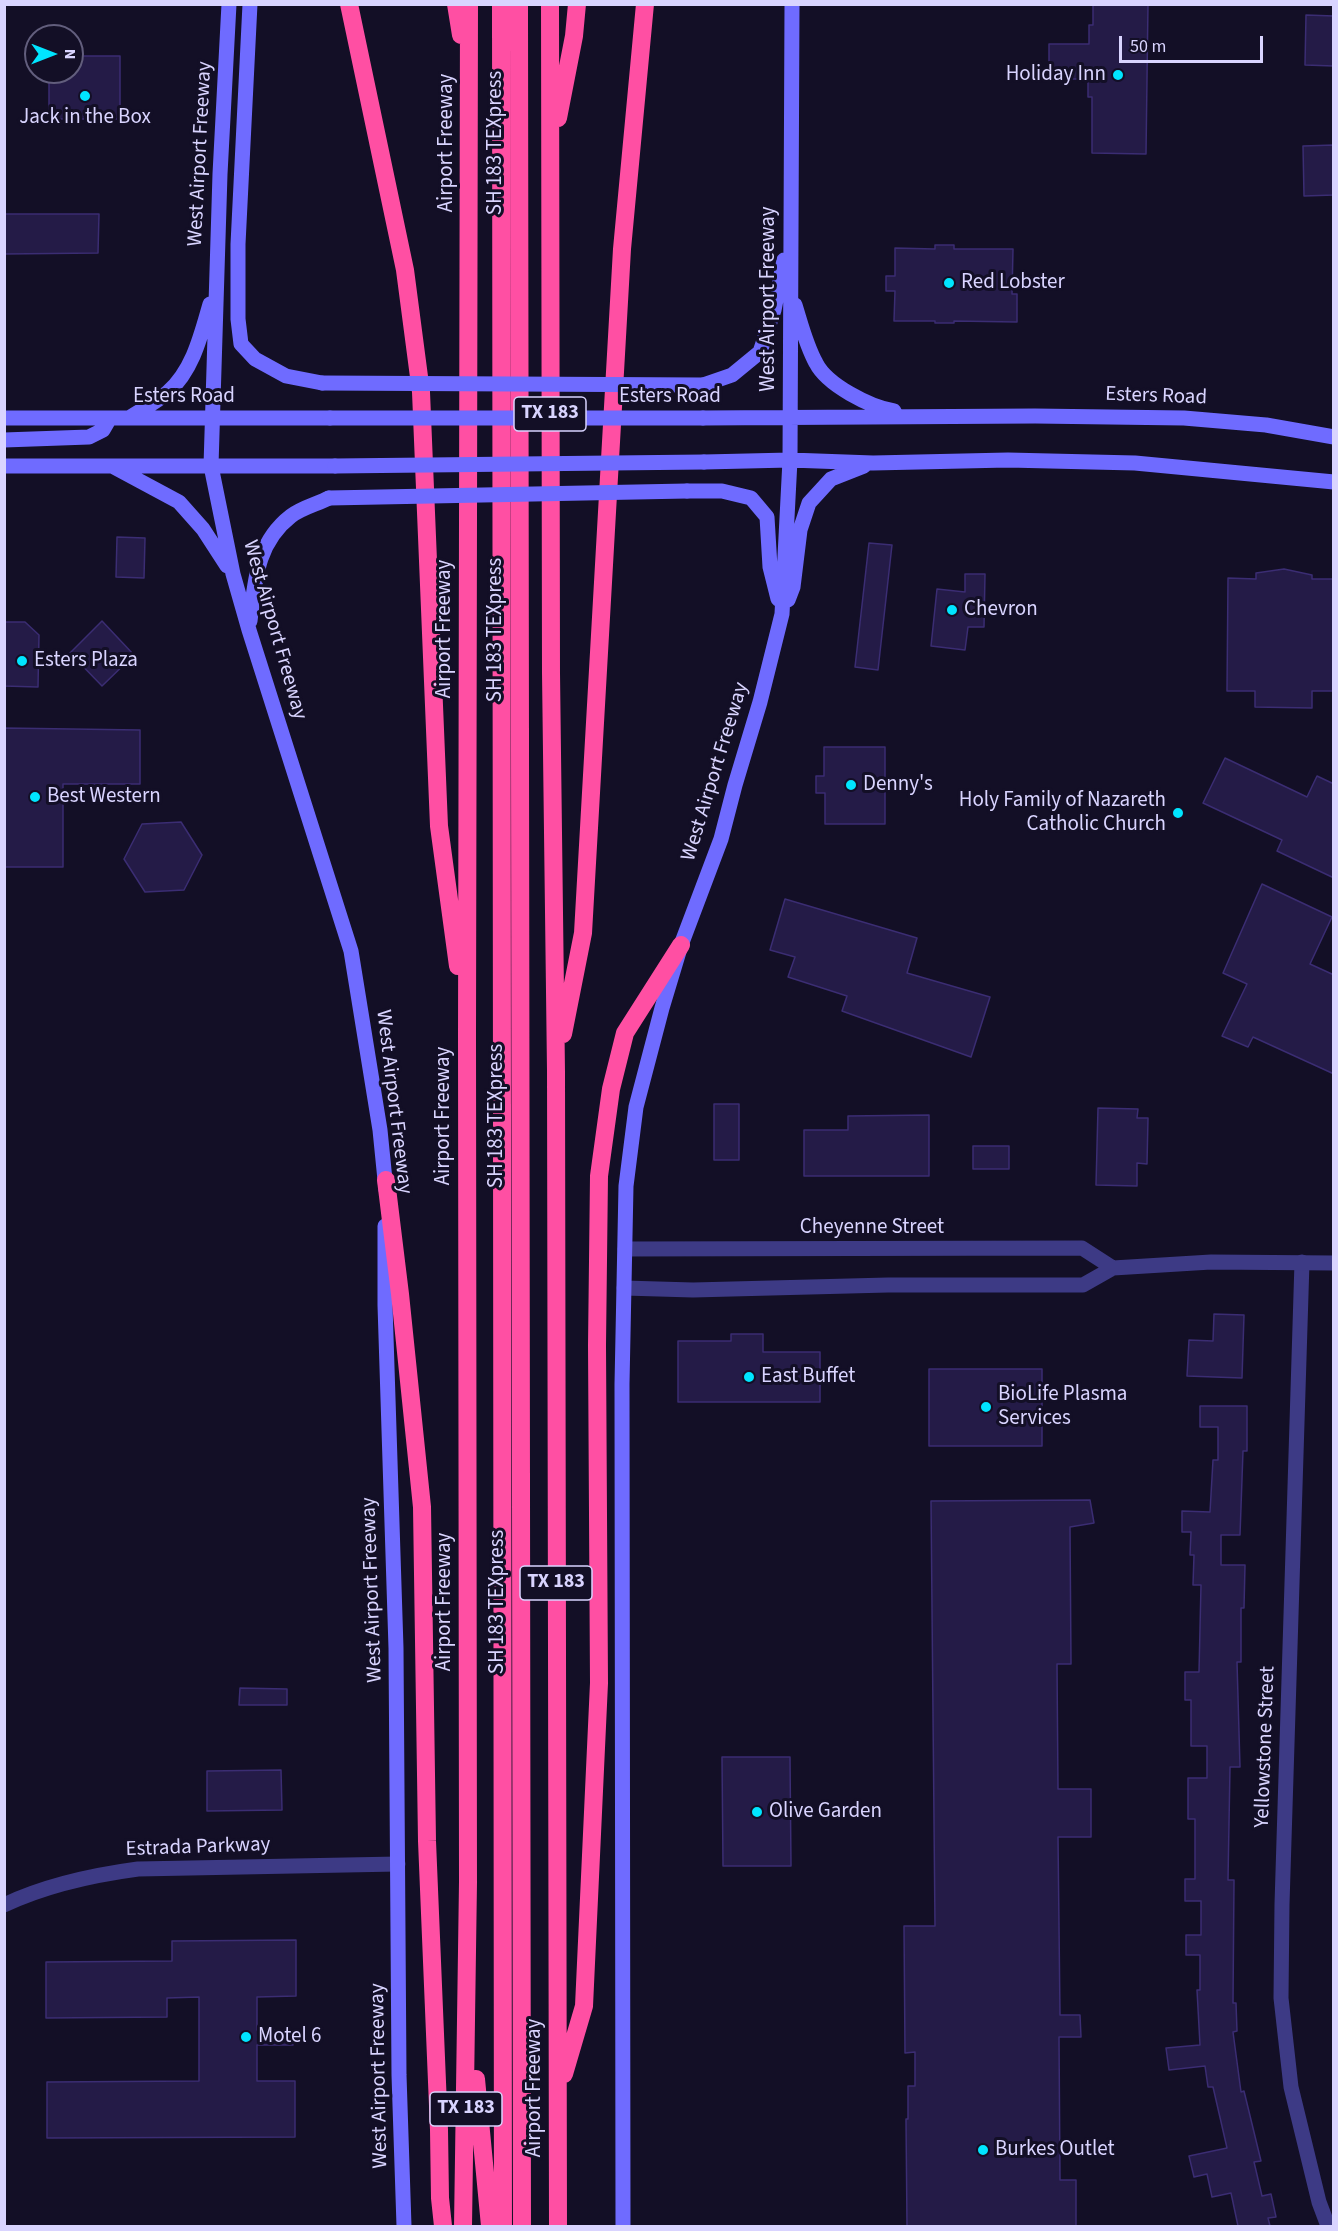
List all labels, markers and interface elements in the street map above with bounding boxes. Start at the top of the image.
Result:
north arrow [24,24,84,84]
scale bar [1122,24,1266,62]
text: 50 m [1130,34,1166,59]
text: N [59,49,81,59]
street label: West Airport Freeway [184,61,218,247]
place label: Holiday Inn [1006,62,1106,88]
marker: Holiday Inn [1111,68,1125,82]
street label: SH 183 TEXpress [483,71,509,215]
street label: Airport Freeway [434,74,460,212]
marker: Jack in the Box [78,89,92,103]
place label: Jack in the Box [19,105,151,131]
street label: West Airport Freeway [756,206,782,392]
place label: Red Lobster [961,270,1065,296]
marker: Red Lobster [942,276,956,290]
street label: Esters Road [1105,383,1207,411]
street label: Esters Road [133,384,235,410]
street label: Esters Road [619,384,721,410]
road number: TX 183 [514,397,586,431]
street label: West Airport Freeway [236,537,312,723]
street label: SH 183 TEXpress [483,558,509,702]
street label: Airport Freeway [432,560,458,698]
place label: Chevron [964,597,1038,623]
marker: Chevron [945,603,959,617]
place label: Esters Plaza [34,648,138,674]
marker: Esters Plaza [15,654,29,668]
street label: West Airport Freeway [677,680,755,864]
place label: Denny's [863,772,933,798]
marker: Denny's [844,778,858,792]
place label: Best Western [47,784,161,810]
place label: Holy Family of Nazareth Catholic Church [959,788,1166,838]
marker: Best Western [28,790,42,804]
marker: Holy Family of Nazareth Catholic Church [1171,806,1185,820]
street label: West Airport Freeway [369,1008,417,1196]
street label: SH 183 TEXpress [484,1044,510,1188]
street label: Airport Freeway [431,1047,457,1185]
street label: Cheyenne Street [800,1215,944,1241]
place label: East Buffet [761,1364,855,1390]
marker: East Buffet [742,1370,756,1384]
place label: BioLife Plasma Services [998,1382,1127,1432]
marker: BioLife Plasma Services [979,1400,993,1414]
street label: West Airport Freeway [357,1497,389,1683]
street label: SH 183 TEXpress [485,1530,511,1674]
street label: Airport Freeway [432,1533,458,1671]
road number: TX 183 [520,1566,592,1600]
street label: Yellowstone Street [1251,1666,1281,1828]
place label: Olive Garden [769,1799,882,1825]
marker: Olive Garden [750,1805,764,1819]
street label: Estrada Parkway [125,1833,271,1863]
street label: West Airport Freeway [366,1983,394,2169]
street label: Airport Freeway [522,2019,548,2157]
place label: Motel 6 [258,2024,322,2050]
marker: Motel 6 [239,2030,253,2044]
road number: TX 183 [430,2092,502,2126]
place label: Burkes Outlet [995,2137,1115,2163]
marker: Burkes Outlet [976,2143,990,2157]

